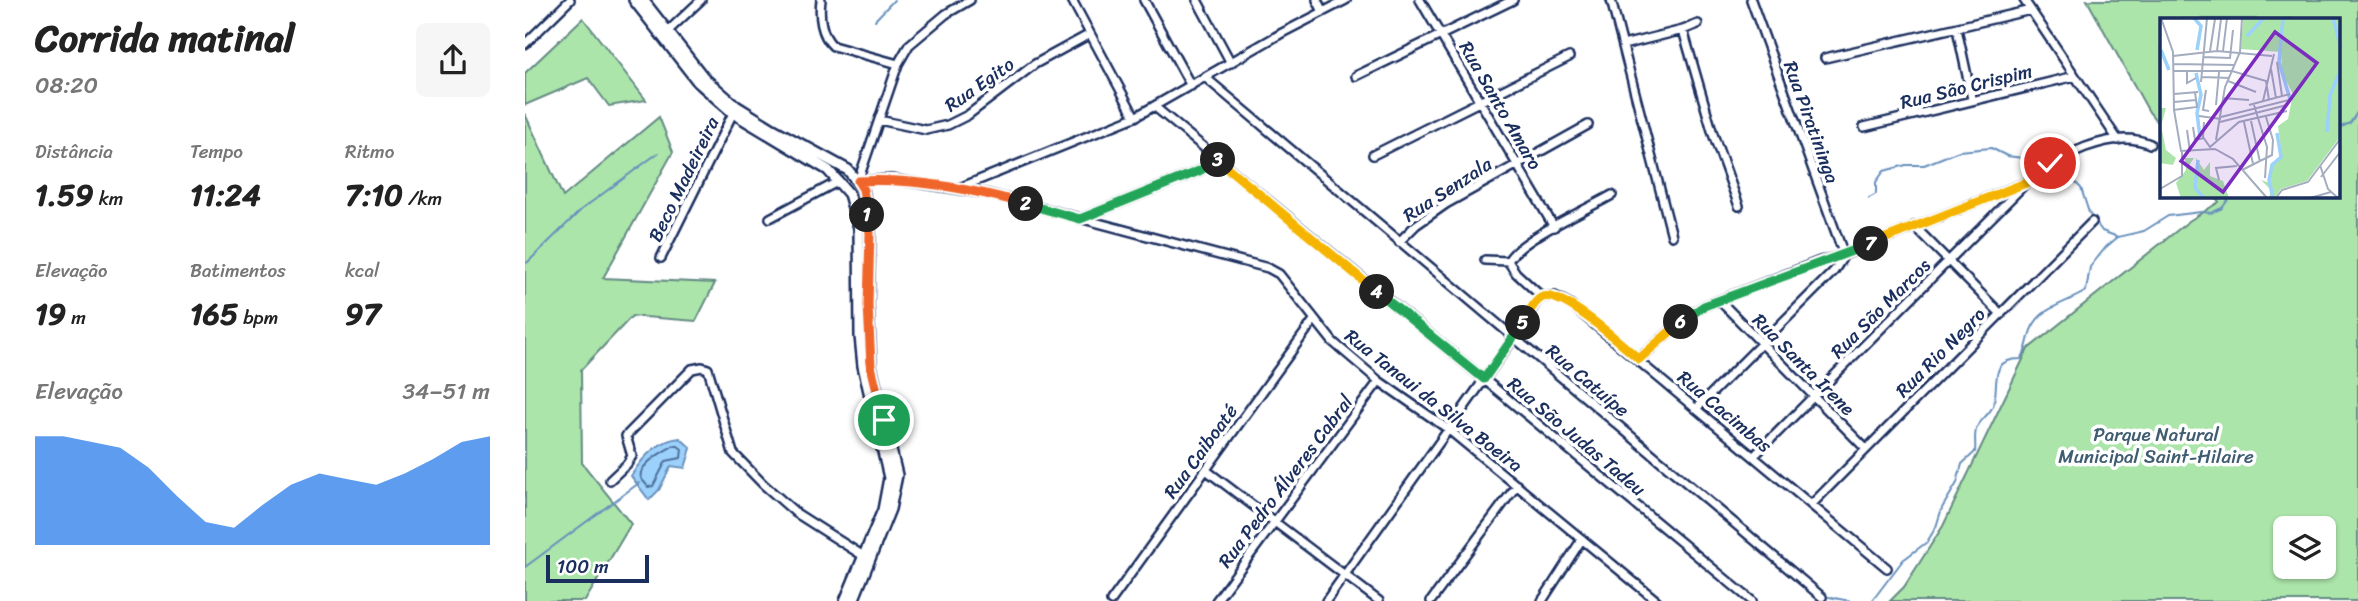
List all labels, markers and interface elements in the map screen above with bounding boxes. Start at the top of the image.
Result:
text: Corrida matinal [35,5,295,72]
inset map [2160,18,2340,198]
button: share [416,23,490,97]
street label: Rua Santo Amaro [1450,34,1551,176]
street label: Rua Egito [937,48,1022,121]
street label: Rua São Crispim [1897,54,2036,119]
street label: Rua Piratininga [1774,56,1849,189]
text: 08:20 [35,65,98,106]
street label: Beco Madeireira [639,110,728,248]
pin [2020,133,2080,193]
text: Distância [35,135,113,168]
text: Tempo [190,135,243,168]
text: Ritmo [345,135,394,168]
pin: 3 [1201,142,1235,178]
text: 3 [1212,143,1223,176]
icon: check [2031,144,2069,182]
street label: Rua Senzala [1396,148,1499,231]
text: 1.59 [35,168,94,222]
text: 11:24 [190,168,261,222]
text: 7:10 [345,168,403,222]
text: km [94,182,123,215]
text: /km [403,182,442,215]
pin: 2 [1009,186,1043,222]
text: 2 [1020,187,1031,220]
pin: 1 [849,198,885,232]
text: 1 [862,198,871,231]
pin: 7 [1853,226,1889,262]
text: 7 [1865,227,1876,260]
street label: Rua São Marcos [1822,250,1939,367]
text: Elevação [35,254,108,287]
text: Batimentos [190,254,286,287]
text: kcal [345,254,380,287]
pin: 4 [1359,274,1395,310]
text: 4 [1371,275,1382,308]
text: 19 [35,287,66,341]
text: 165 [190,287,238,341]
text: 97 [345,287,381,341]
street label: Rua Rio Negro [1887,299,1994,406]
text: m [66,301,86,334]
text: bpm [238,301,278,334]
pin: 6 [1663,304,1699,340]
text: 6 [1675,305,1686,338]
street label: Rua Santa Irene [1744,305,1863,424]
pin: 5 [1506,306,1541,340]
text: 5 [1517,306,1528,339]
street label: Rua Tanaui da Silva Boeira [1337,320,1530,481]
street label: Rua Catuípe [1538,335,1637,426]
street label: Rua Cacimbas [1670,362,1780,461]
street label: Rua São Judas Tadeu [1500,368,1653,505]
text: Elevação [35,371,123,412]
text: 34–51 m [402,371,490,412]
street label: Rua Pedro Álveres Cabral [1209,387,1362,575]
pin [854,390,914,450]
street label: Rua Caiboaté [1155,397,1246,506]
icon: arrive [865,401,903,439]
park label: Parque Natural Municipal Saint-Hilaire [2058,418,2254,473]
map controls [2273,516,2336,579]
button: layers [2273,516,2336,579]
text: 100 m [557,550,609,583]
scale bar [546,552,649,584]

